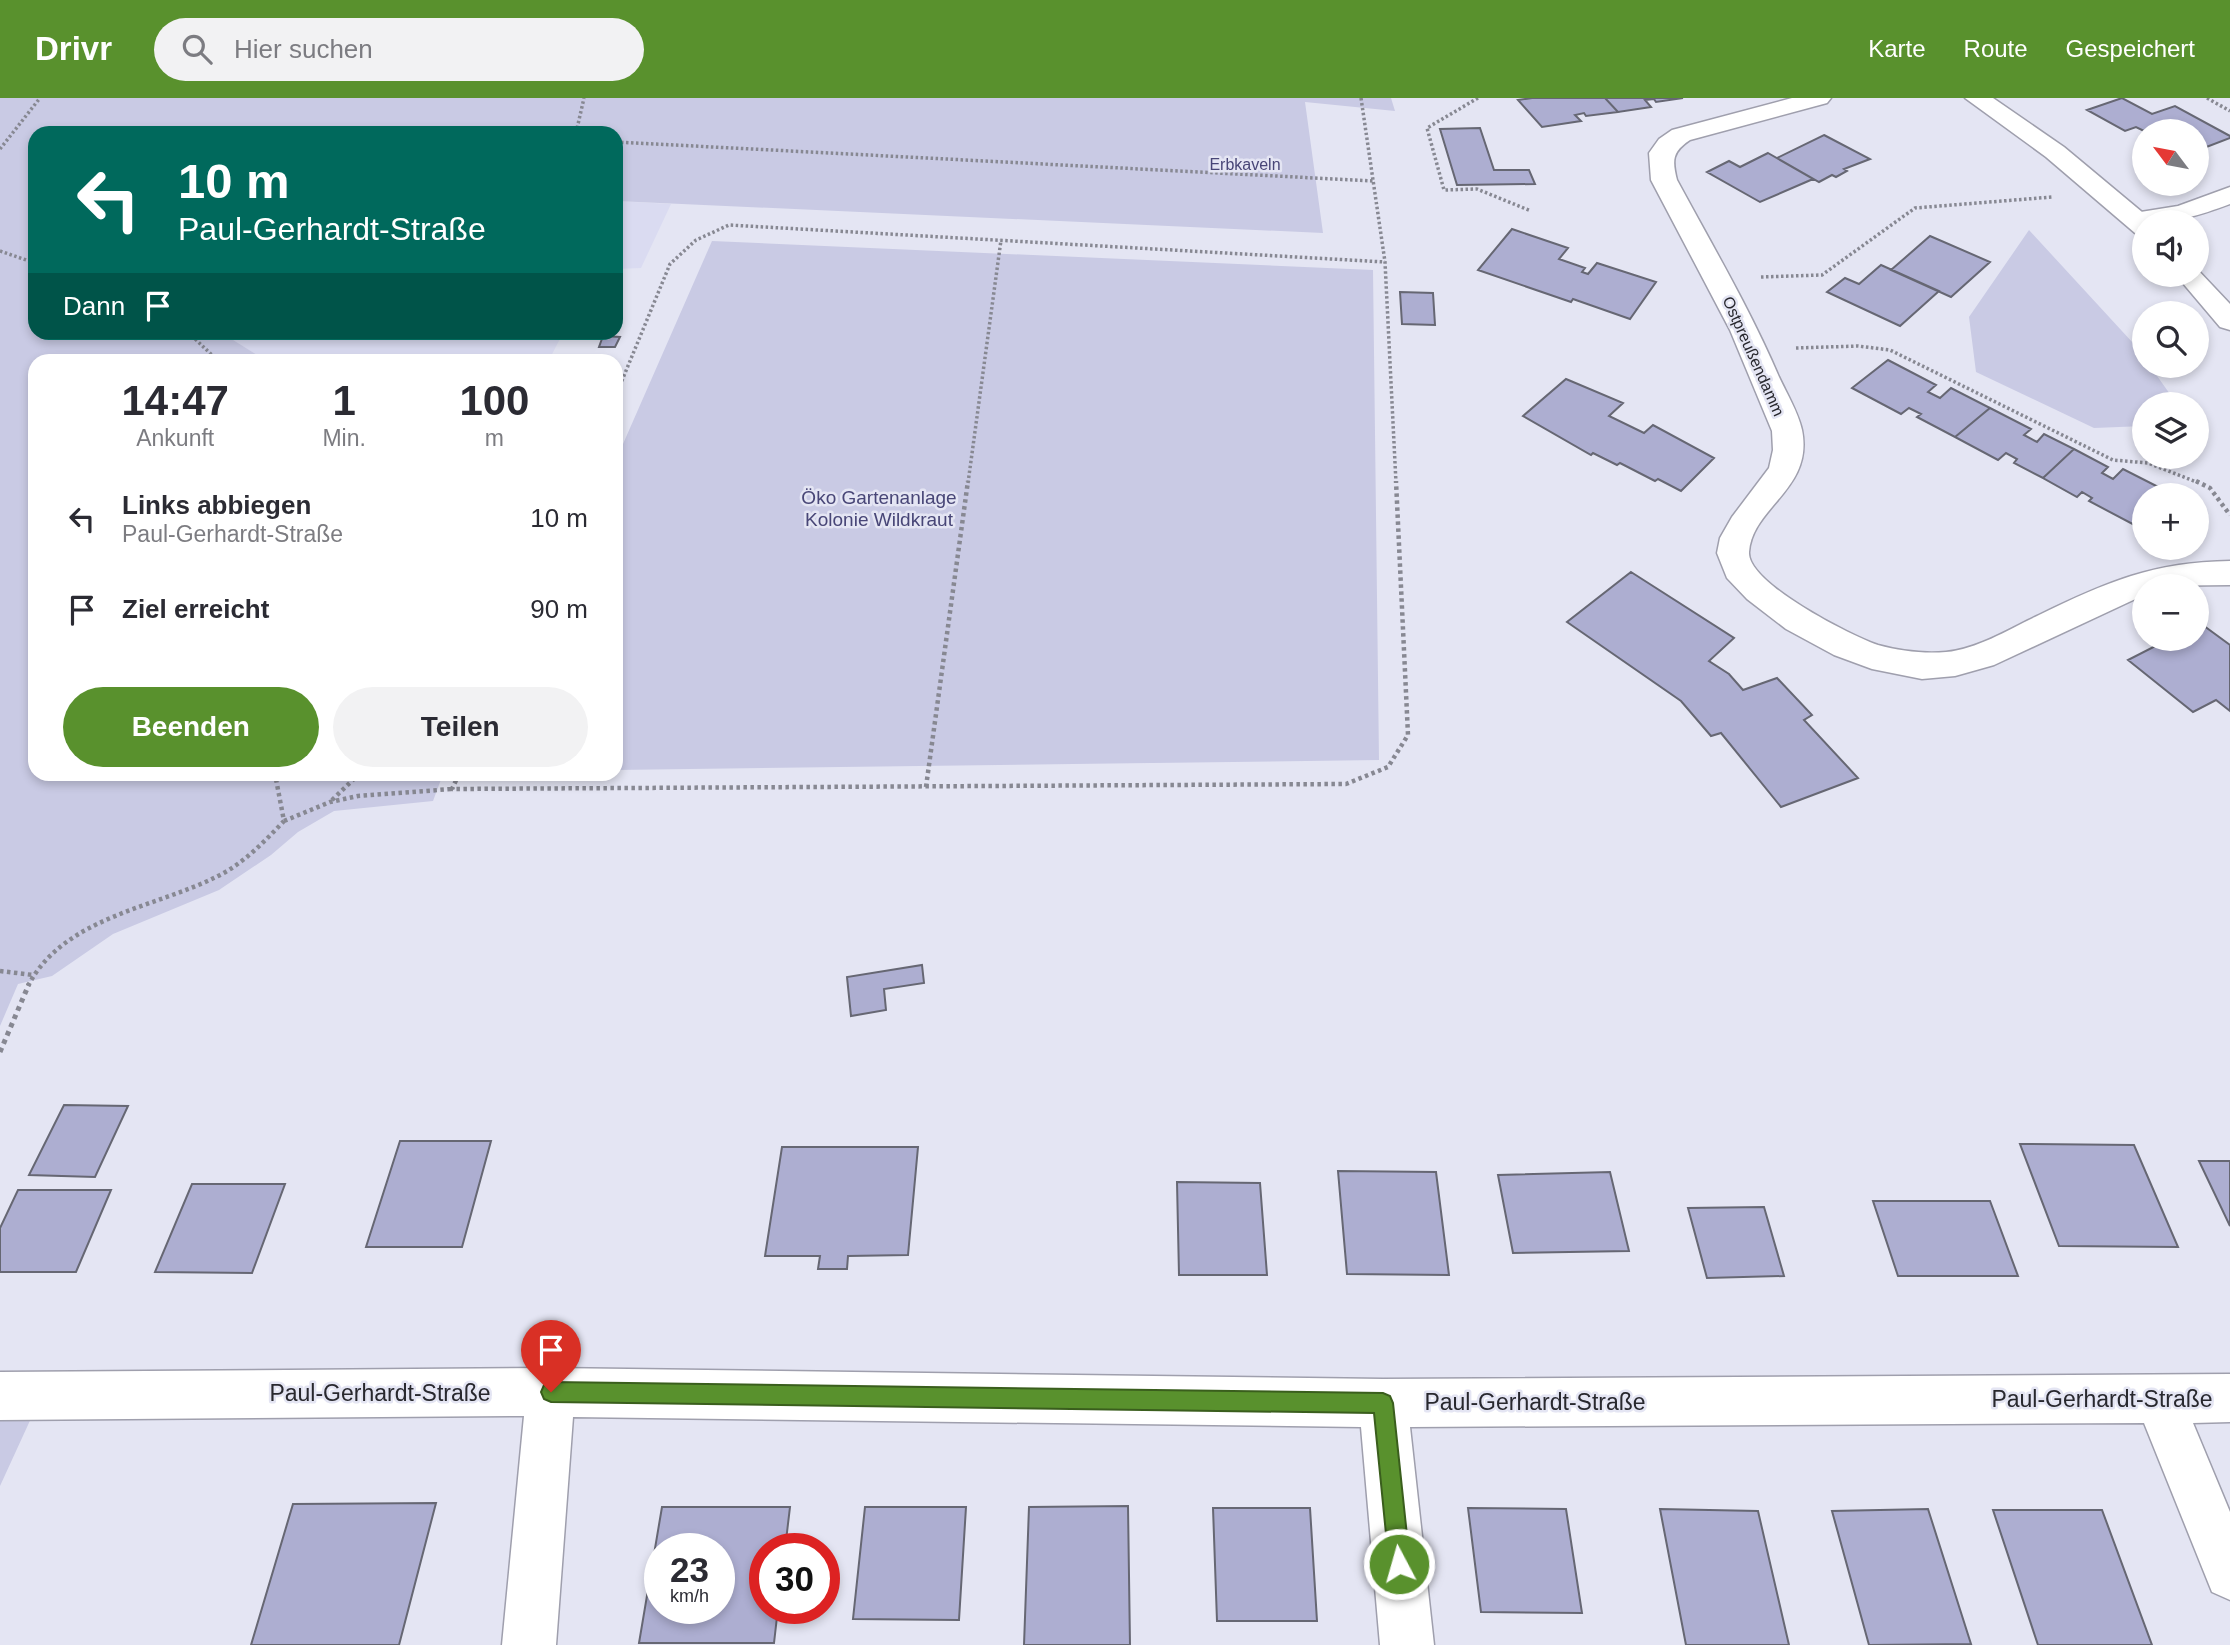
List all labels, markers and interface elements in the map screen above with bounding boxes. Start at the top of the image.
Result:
search box [154,18,644,81]
text: Drivr [35,30,112,67]
icon: search [178,30,216,68]
text: Hier suchen [234,34,373,64]
text: Karte [1868,35,1926,62]
text: Route [1964,35,2028,62]
text: Gespeichert [2066,35,2195,62]
north arrow [2132,119,2208,196]
map controls [2132,119,2209,651]
icon: left [63,154,154,245]
text: 10 m [178,154,290,208]
park label: Erbkaveln [1209,156,1281,173]
button: sound [2132,210,2209,287]
text: Paul-Gerhardt-Straße [178,211,486,247]
icon: arrive [139,287,177,325]
text: Dann [63,291,125,321]
street label: Ostpreußendamm [1720,294,1788,419]
button: search [2132,301,2209,378]
text: 14:47 [122,377,229,424]
text: 1 [332,377,356,424]
text: 100 [459,377,529,424]
button: layers [2132,392,2209,469]
text: Ankunft [136,425,214,451]
text: Min. [322,425,366,451]
text: m [485,425,504,451]
button: + [2132,483,2209,560]
park label: Öko Gartenanlage Kolonie Wildkraut [801,487,957,530]
text: Links abbiegen [122,490,311,520]
icon: left [63,500,101,538]
text: 10 m [530,503,588,533]
text: Paul-Gerhardt-Straße [122,521,343,547]
button: − [2132,574,2209,651]
icon: arrive [63,591,101,629]
text: Ziel erreicht [122,594,269,624]
text: 90 m [530,594,588,624]
button: Beenden [63,687,319,767]
button: Teilen [333,687,588,767]
pin [521,1320,581,1392]
icon: arrive [532,1331,570,1369]
street label: Paul-Gerhardt-Straße [269,1380,491,1406]
street label: Paul-Gerhardt-Straße [1991,1386,2213,1412]
street label: Paul-Gerhardt-Straße [1424,1389,1646,1415]
position arrow [1362,1527,1436,1601]
speed limit sign: 30 [749,1533,840,1624]
text: 23 [670,1550,709,1589]
text: km/h [670,1586,709,1606]

